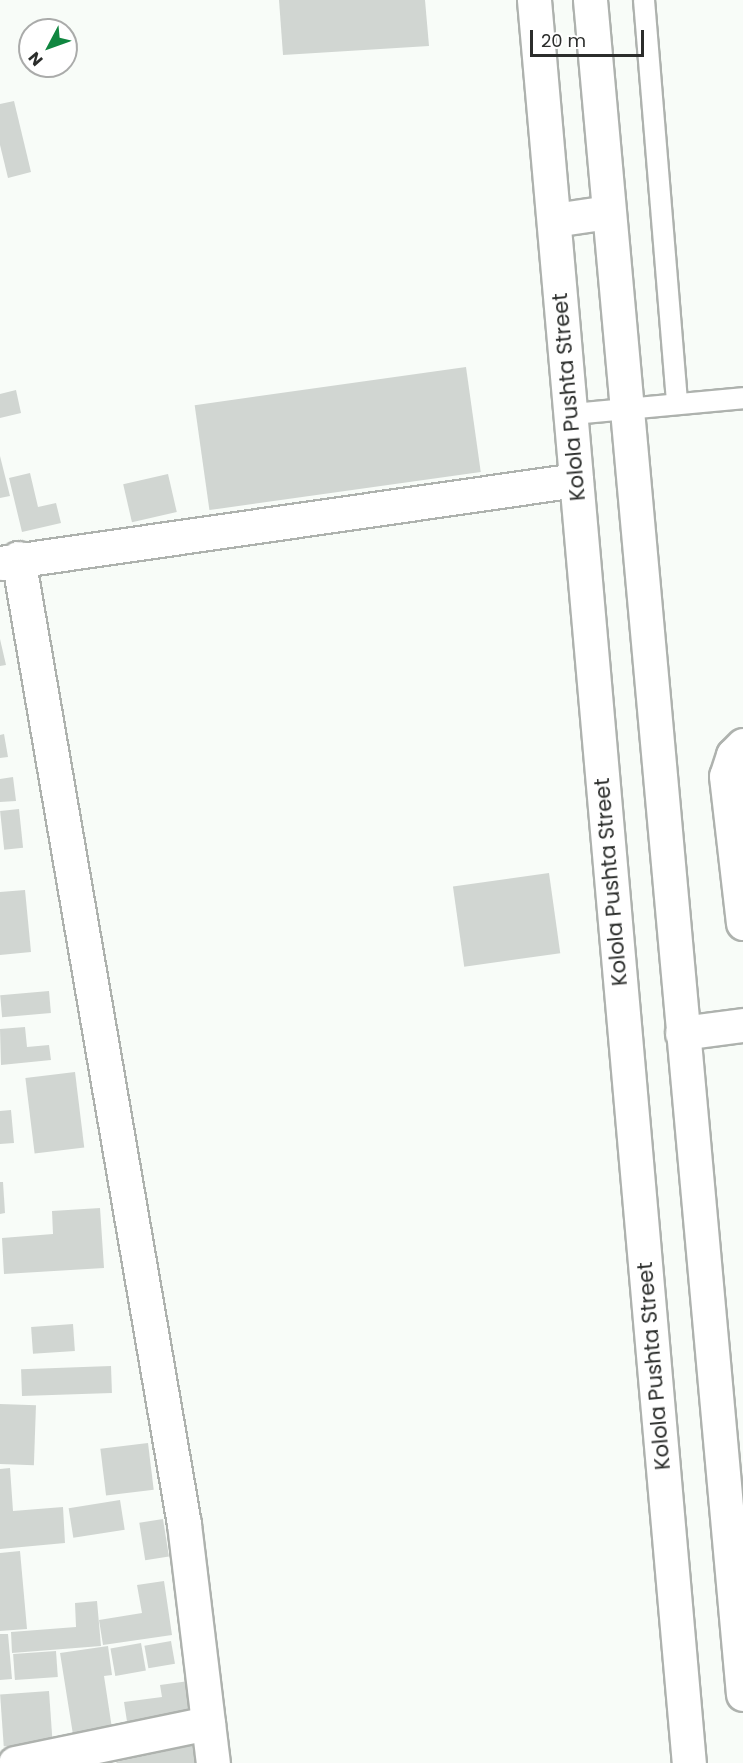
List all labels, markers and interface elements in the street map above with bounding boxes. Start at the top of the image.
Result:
north arrow [18,18,78,78]
scale bar [533,18,647,56]
text: 20 m [541,28,586,53]
text: N [23,47,48,71]
street label: Kolola Pushta Street [547,292,591,502]
street label: Kolola Pushta Street [589,777,633,987]
street label: Kolola Pushta Street [632,1261,676,1471]

